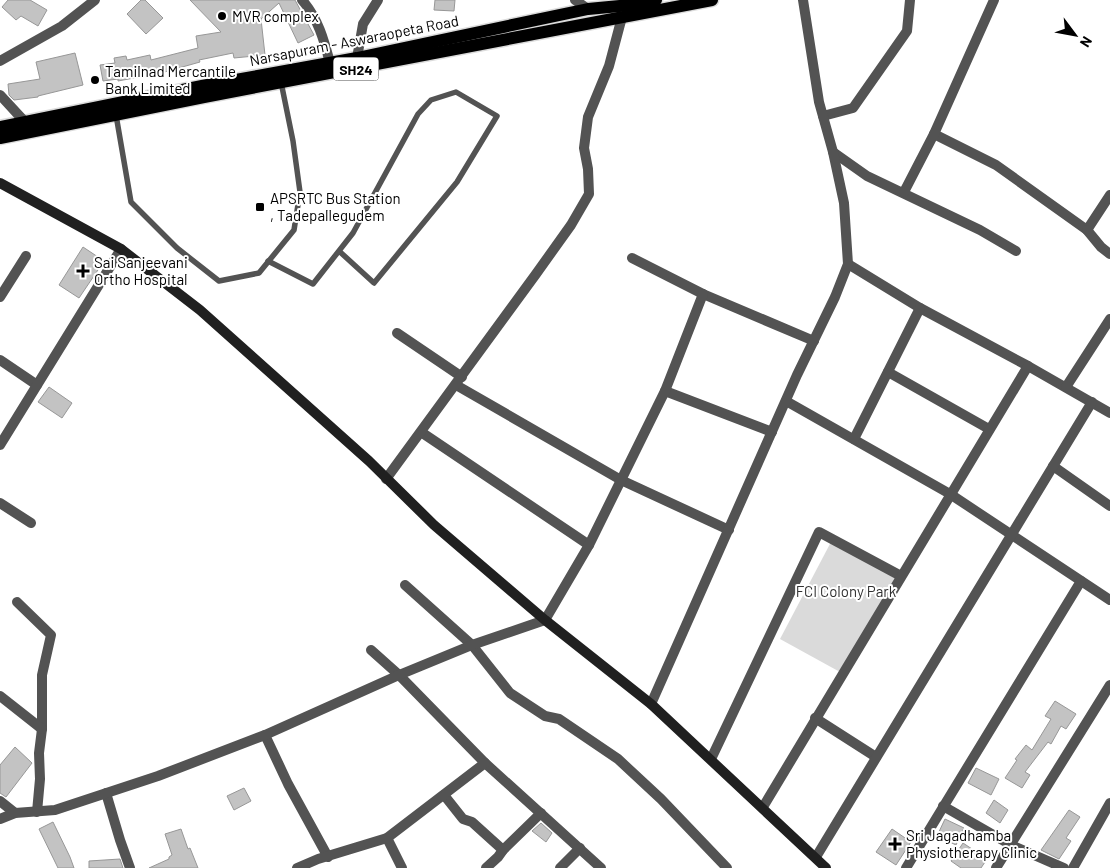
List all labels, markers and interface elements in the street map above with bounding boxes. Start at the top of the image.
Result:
place label: MVR complex [232,7,319,25]
marker: MVR complex [216,10,228,22]
north arrow [1050,10,1100,60]
street label: Narsapuram - Aswaraopeta Road [248,11,460,69]
text: N [1077,34,1096,51]
road number: SH24 [334,58,378,80]
place label: Tamilnad Mercantile Bank Limited [105,62,236,97]
marker: Tamilnad Mercantile Bank Limited [89,74,101,86]
place label: APSRTC Bus Station , Tadepallegudem [270,189,401,224]
marker: APSRTC Bus Station , Tadepallegudem [254,201,266,213]
place label: Sai Sanjeevani Ortho Hospital [94,253,188,288]
marker: Sai Sanjeevani Ortho Hospital [76,264,90,278]
park label: FCI Colony Park [796,582,897,600]
place label: Sri Jagadhamba Physiotherapy Clinic [906,826,1037,861]
marker: Sri Jagadhamba Physiotherapy Clinic [888,837,902,851]

